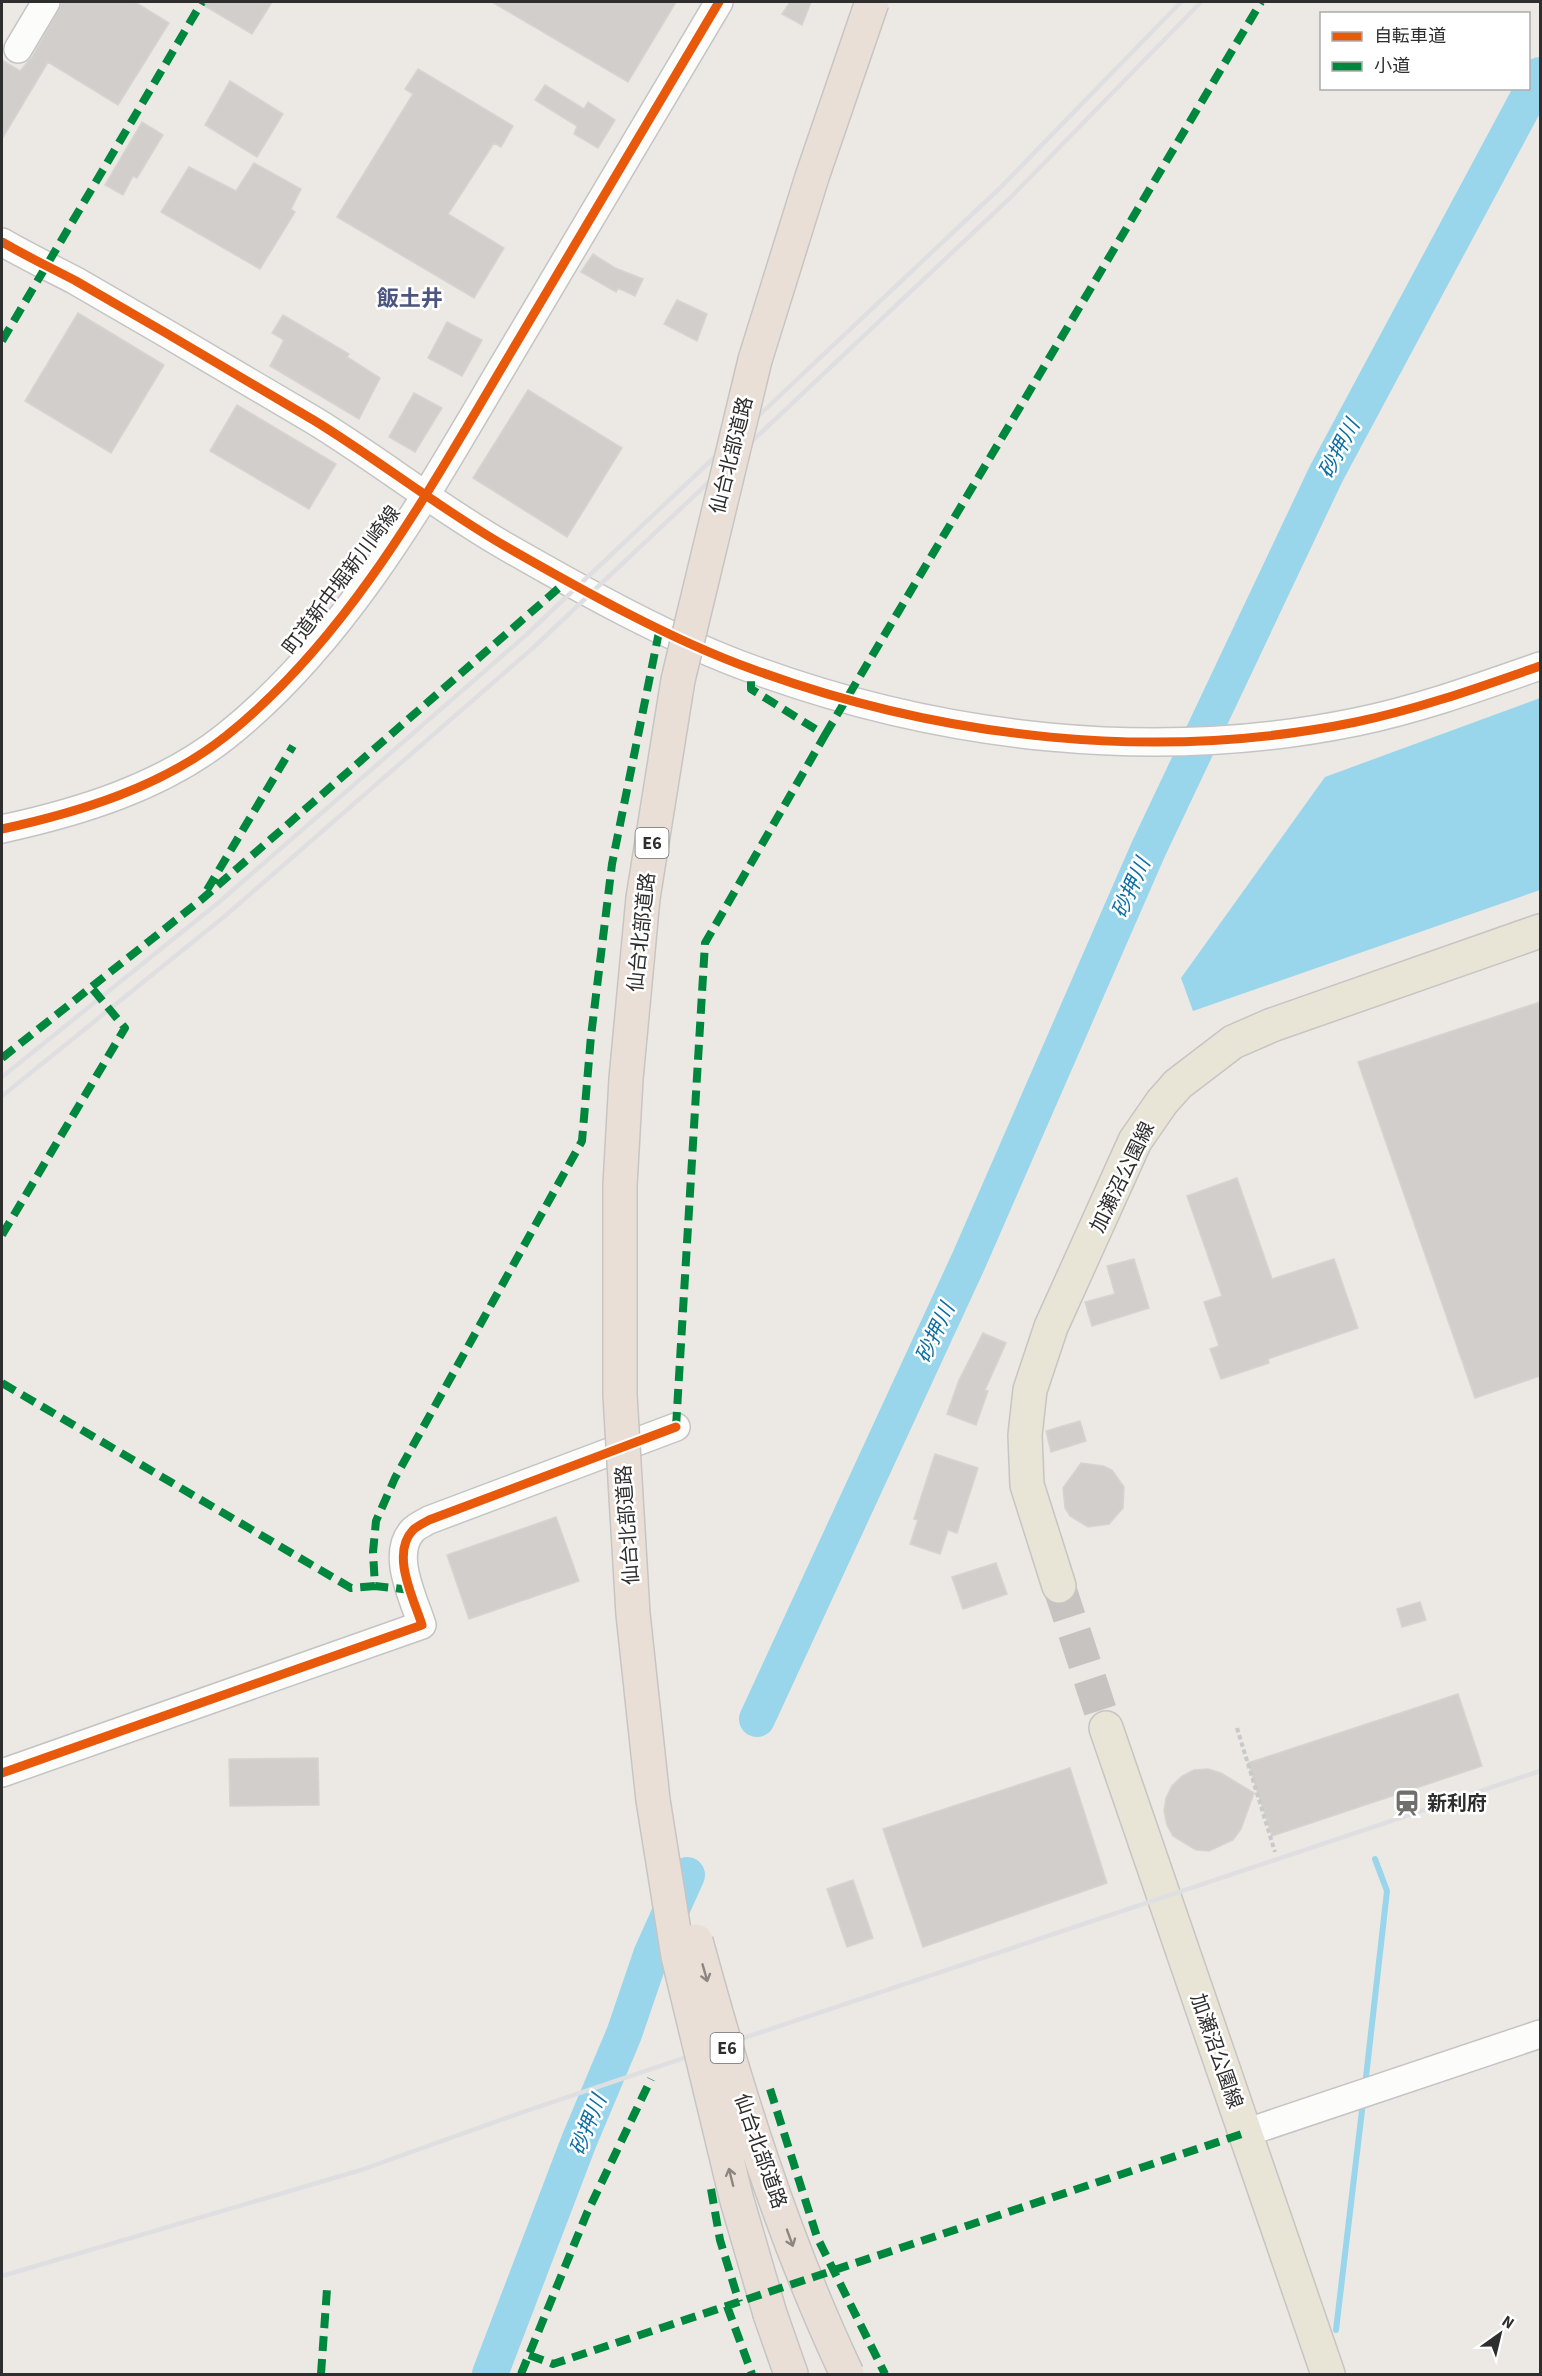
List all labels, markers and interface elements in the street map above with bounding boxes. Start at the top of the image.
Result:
legend [1320,12,1530,90]
text: 自転車道 [1374,24,1446,49]
text: 小道 [1374,54,1410,79]
district label: 飯土井 [376,283,443,315]
street label: 仙台北部道路 [704,394,760,517]
water label: 砂押川 [1311,412,1368,484]
street label: 町道新中堀新川崎線 [276,500,407,661]
road number: E6 [636,828,668,858]
water label: 砂押川 [1104,851,1158,923]
street label: 仙台北部道路 [622,871,662,993]
street label: 加瀬沼公園線 [1084,1117,1162,1238]
water label: 砂押川 [908,1296,963,1368]
street label: 仙台北部道路 [610,1464,646,1586]
station icon: 新利府 [1392,1788,1422,1818]
place label: 新利府 [1427,1790,1487,1818]
one-way arrow [700,1963,711,1982]
street label: 加瀬沼公園線 [1183,1990,1249,2113]
road number: E6 [710,2033,744,2063]
water label: 砂押川 [562,2088,614,2160]
street label: 仙台北部道路 [727,2090,793,2213]
one-way arrow [724,2168,736,2187]
one-way arrow [786,2228,797,2247]
north arrow [1470,2304,1530,2364]
text: N [1497,2310,1518,2334]

